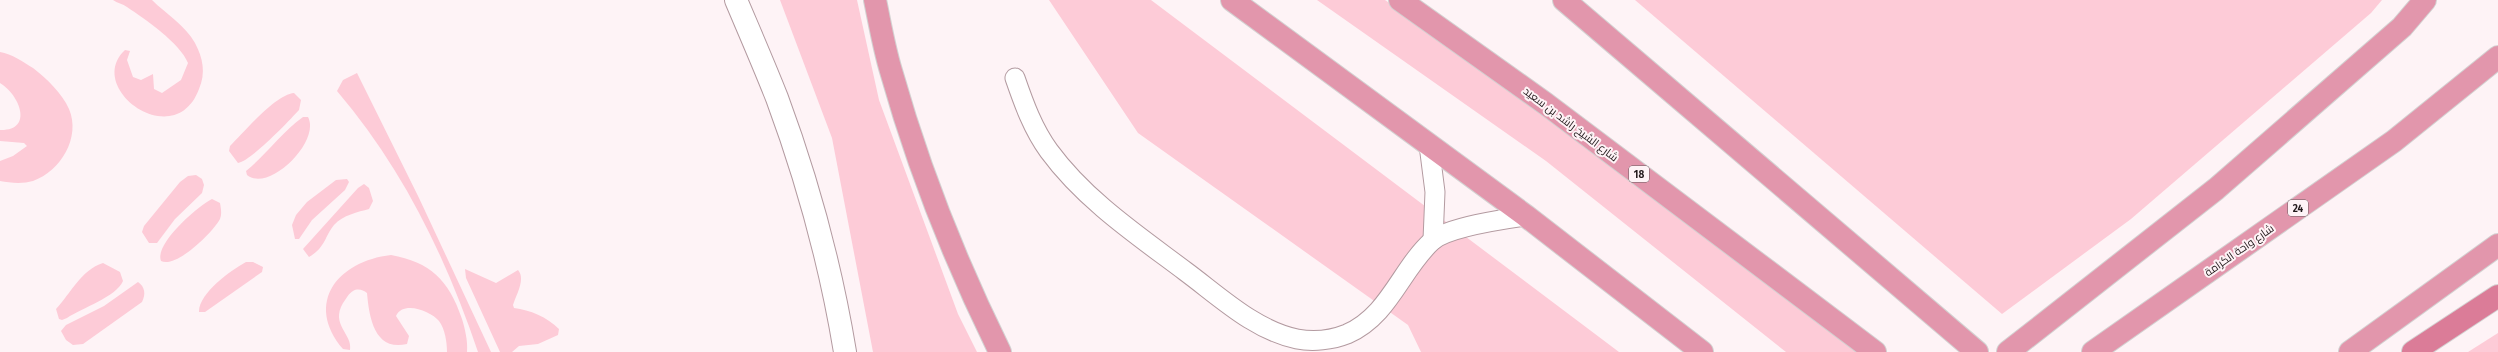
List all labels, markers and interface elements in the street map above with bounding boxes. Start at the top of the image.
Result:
street label: شارع الشيخ راشد بن سعيد [1520,85,1621,165]
road number: 18 [1629,166,1649,182]
road number: 24 [2288,200,2308,216]
street label: شارع واحة الكرامة [2202,222,2277,280]

